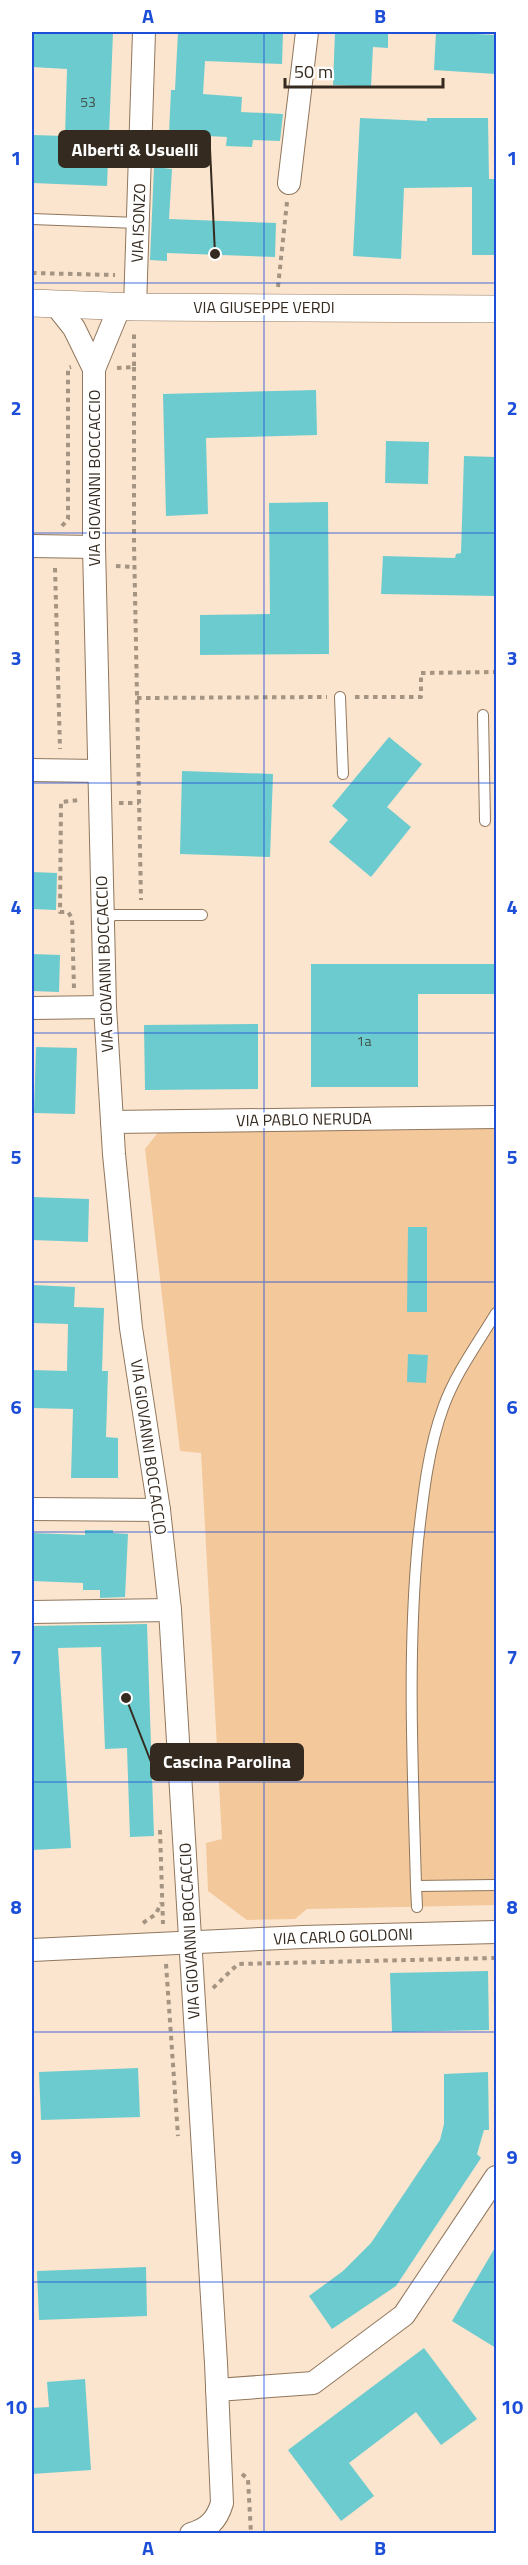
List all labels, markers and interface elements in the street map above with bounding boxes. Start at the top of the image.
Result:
text: A [142,0,154,31]
text: B [374,0,386,31]
scale bar [285,51,442,89]
text: 50 m [294,58,333,85]
house number: 53 [80,91,96,112]
callout: Alberti & Usuelli [59,131,210,167]
text: Alberti & Usuelli [72,136,198,163]
text: 1 [10,142,22,173]
text: 1 [506,142,518,173]
street label: VIA ISONZO [125,183,151,263]
street label: VIA GIUSEPPE VERDI [193,295,335,319]
street label: VIA GIOVANNI BOCCACCIO [82,390,106,566]
text: 2 [10,392,22,423]
text: 2 [506,392,518,423]
text: 3 [10,642,22,673]
text: 3 [506,642,518,673]
street label: VIA GIOVANNI BOCCACCIO [89,875,119,1053]
text: 4 [10,891,22,922]
text: 4 [506,891,518,922]
house number: 1a [357,1030,371,1051]
street label: VIA PABLO NERUDA [236,1106,372,1132]
text: 5 [10,1141,22,1172]
text: 5 [506,1141,518,1172]
street label: VIA GIOVANNI BOCCACCIO [125,1358,173,1536]
text: 6 [10,1391,22,1422]
text: 6 [506,1391,518,1422]
text: 7 [10,1641,22,1672]
text: 7 [506,1641,518,1672]
callout: Cascina Parolina [151,1744,303,1780]
text: Cascina Parolina [163,1748,291,1775]
street label: VIA GIOVANNI BOCCACCIO [172,1842,206,2020]
text: 8 [10,1891,22,1922]
text: 8 [506,1891,518,1922]
street label: VIA CARLO GOLDONI [273,1922,413,1950]
text: 9 [10,2141,22,2172]
text: 9 [506,2141,518,2172]
text: 10 [5,2391,27,2422]
text: 10 [501,2391,523,2422]
text: A [142,2532,154,2563]
text: B [374,2532,386,2563]

